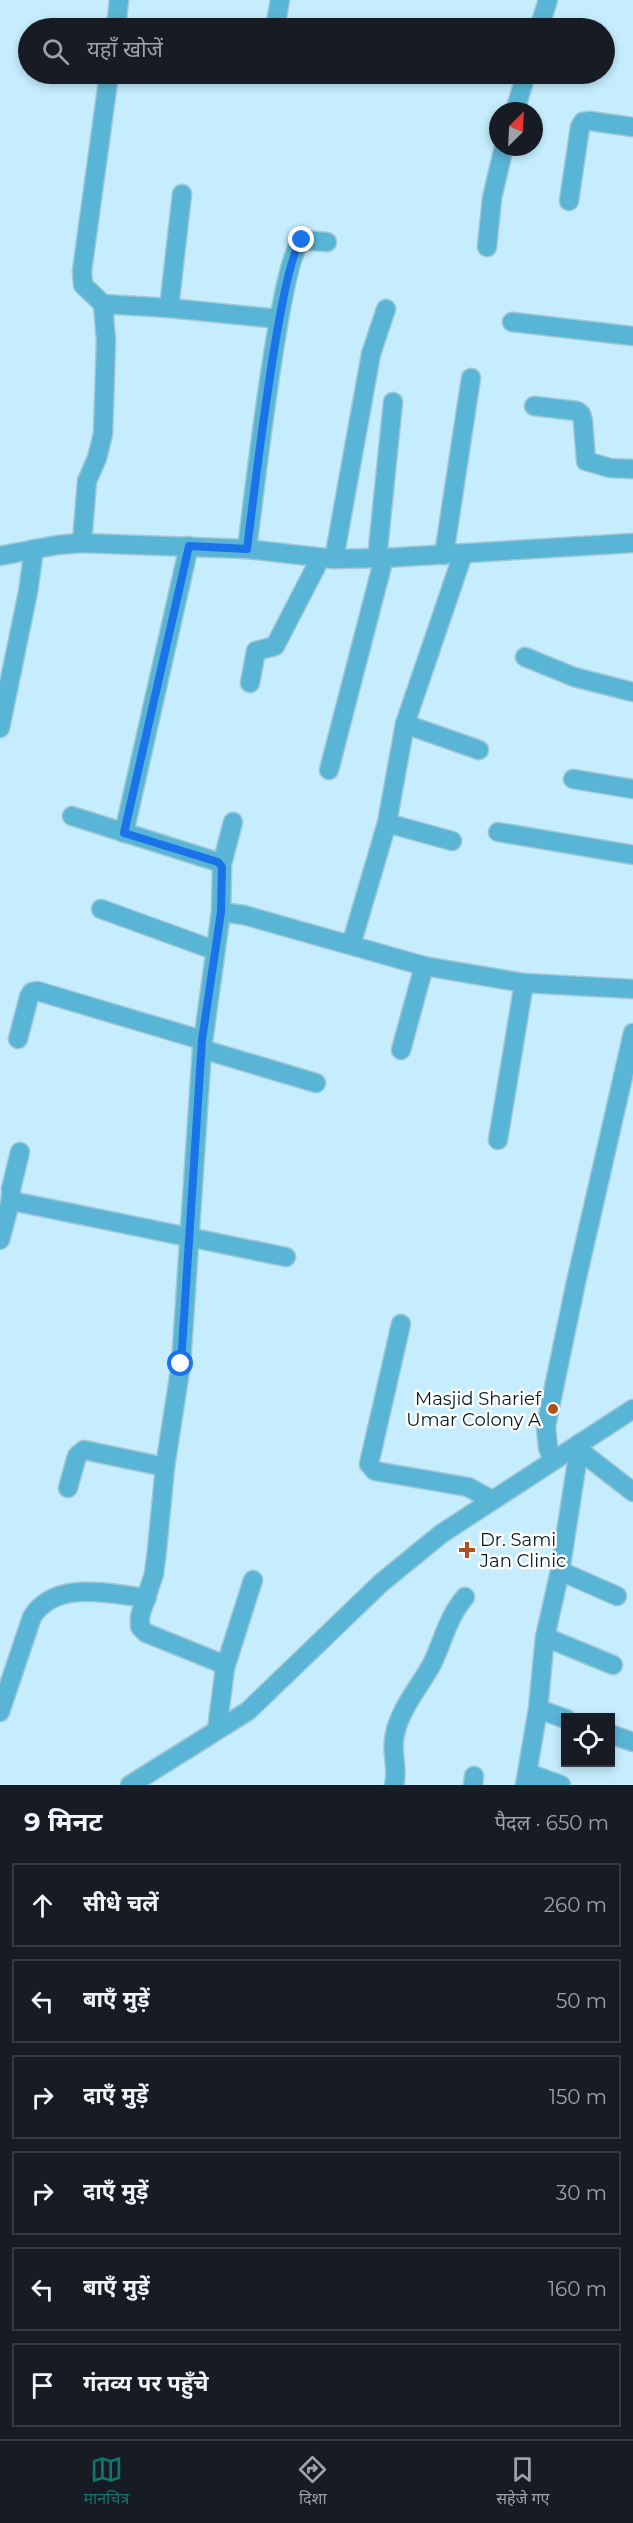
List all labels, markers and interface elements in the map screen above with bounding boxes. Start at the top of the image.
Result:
search box [18,18,615,84]
icon: search [39,35,72,68]
text: यहाँ खोजें [87,36,163,63]
north arrow [489,102,543,156]
route end [288,226,314,252]
route start [167,1350,193,1376]
place label: Masjid Sharief Umar Colony A [406,1388,542,1431]
marker: Masjid Sharief Umar Colony A [546,1402,560,1416]
place label: Dr. Sami Jan Clinic [479,1529,566,1572]
marker: Dr. Sami Jan Clinic [458,1541,476,1559]
map controls [561,1713,615,1767]
button: locate [561,1713,615,1767]
text: 9 मिनट [24,1806,103,1838]
text: पैदल · 650 m [495,1811,609,1835]
icon: ahead [26,1889,59,1922]
text: सीधे चलें [83,1890,159,1917]
text: 260 m [544,1893,607,1917]
icon: left [26,1985,59,2018]
text: बाएँ मुड़ें [83,1986,150,2013]
text: 50 m [556,1989,607,2013]
icon: right [26,2081,59,2114]
text: दाएँ मुड़ें [83,2082,148,2109]
text: 150 m [549,2085,607,2109]
icon: right [26,2177,59,2210]
text: दाएँ मुड़ें [83,2178,148,2205]
text: 30 m [556,2181,607,2205]
icon: left [26,2273,59,2306]
text: बाएँ मुड़ें [83,2274,150,2301]
text: 160 m [548,2277,607,2301]
icon: arrive [26,2369,59,2402]
text: गंतव्य पर पहुँचे [83,2370,209,2397]
tab: मानचित्र [84,2453,129,2511]
tab: दिशा [296,2453,329,2511]
tab: सहेजे गए [496,2453,549,2511]

